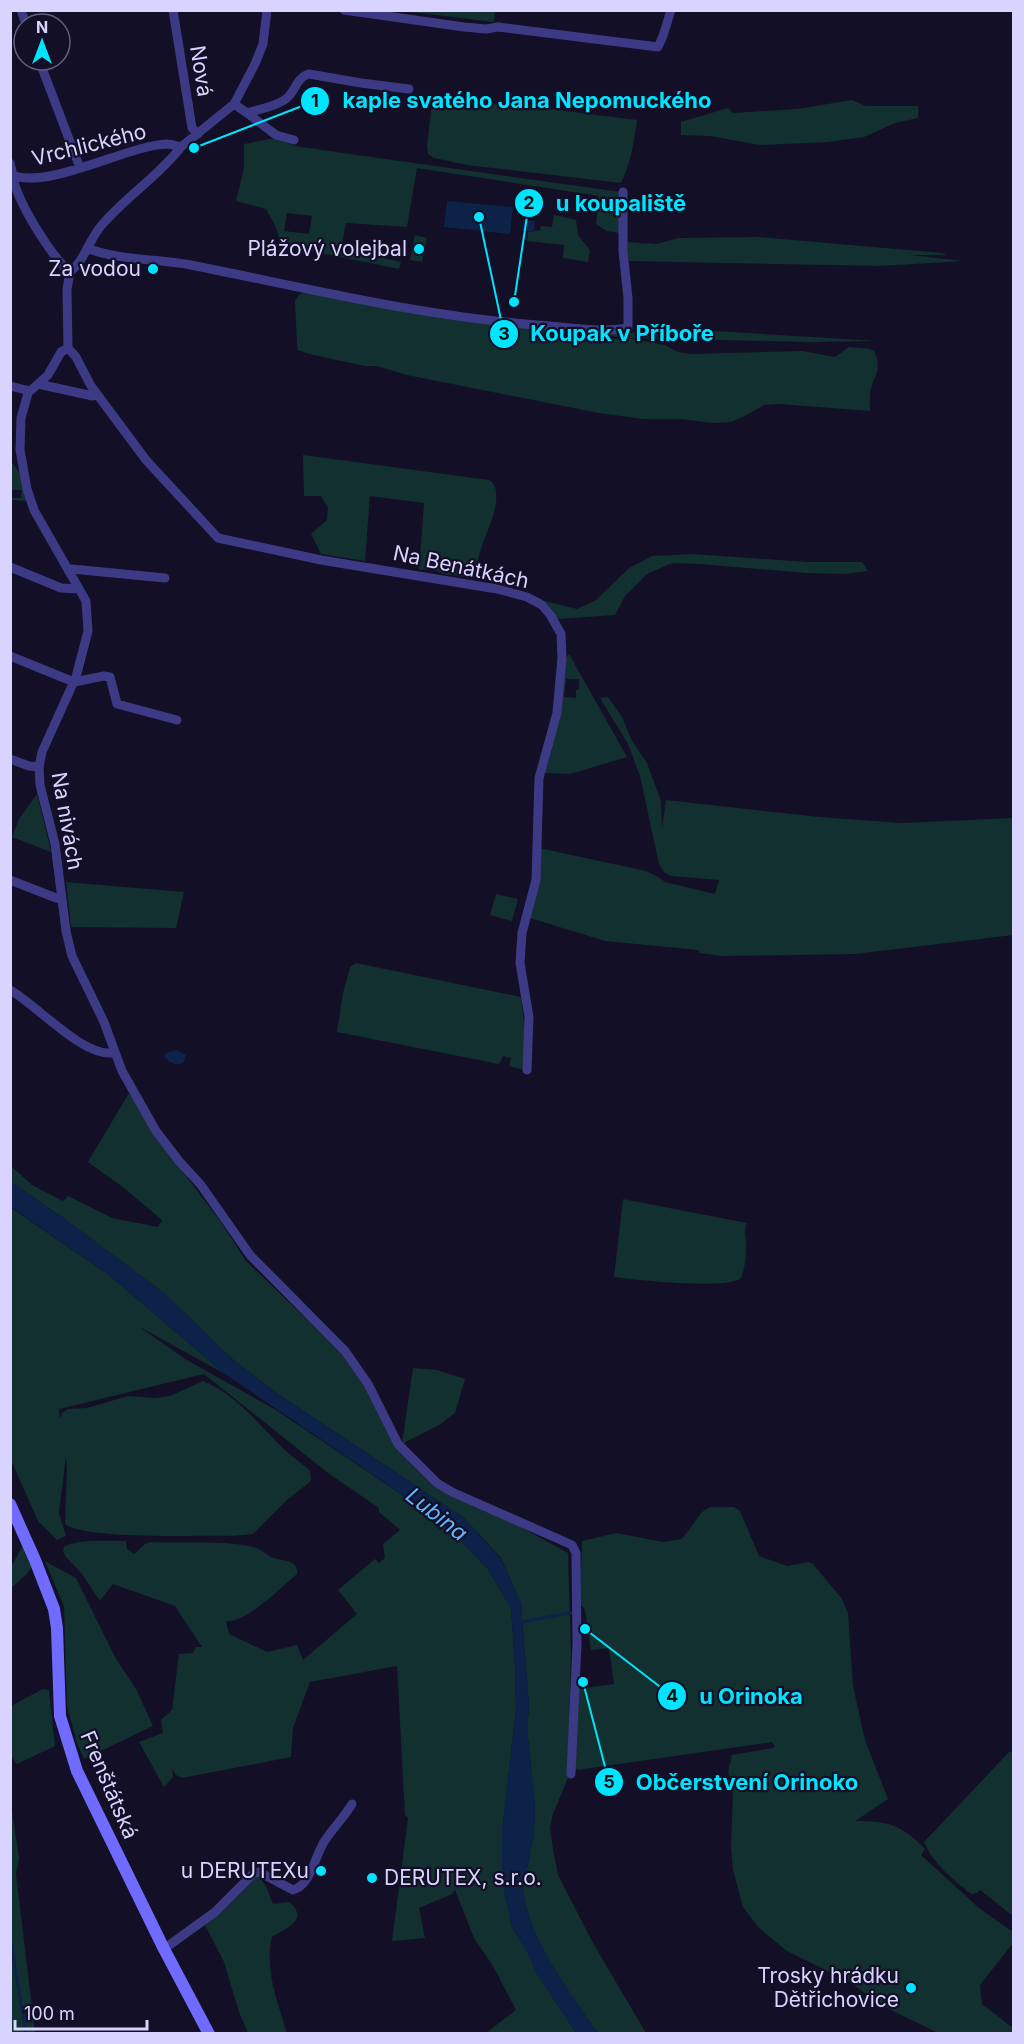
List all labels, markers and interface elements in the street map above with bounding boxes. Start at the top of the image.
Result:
north arrow [12,12,72,72]
text: N [36,17,48,37]
street label: Nová [185,44,218,98]
callout: kaple svatého Jana Nepomuckého [300,81,723,121]
text: kaple svatého Jana Nepomuckého [343,87,711,113]
text: 1 [311,90,319,111]
street label: Vrchlického [29,118,149,171]
callout: u koupaliště [514,183,699,223]
text: u koupaliště [556,190,686,216]
text: 2 [523,192,535,213]
place label: Plážový volejbal [247,236,407,261]
marker: Plážový volejbal [412,242,426,256]
place label: Za vodou [48,256,141,281]
marker: Za vodou [146,262,160,276]
callout: Koupak v Příboře [489,314,726,354]
text: Koupak v Příboře [530,320,714,346]
text: 3 [498,323,510,344]
street label: Na Benátkách [391,540,531,593]
street label: Na nivách [47,770,88,872]
water label: Lubina [401,1482,473,1546]
callout: u Orinoka [657,1676,814,1716]
text: u Orinoka [699,1683,803,1709]
text: 4 [666,1685,678,1706]
street label: Frenštátská [76,1727,143,1843]
callout: Občerstvení Orinoko [594,1762,870,1802]
text: Občerstvení Orinoko [636,1769,858,1795]
text: 5 [603,1771,615,1792]
place label: u DERUTEXu [181,1858,309,1883]
marker: u DERUTEXu [314,1864,328,1878]
place label: DERUTEX, s.r.o. [384,1865,542,1890]
marker: DERUTEX, s.r.o. [365,1871,379,1885]
place label: Trosky hrádku Dětřichovice [757,1963,899,2012]
marker: Trosky hrádku Dětřichovice [904,1981,918,1995]
scale bar [15,1993,147,2031]
text: 100 m [24,2003,75,2024]

